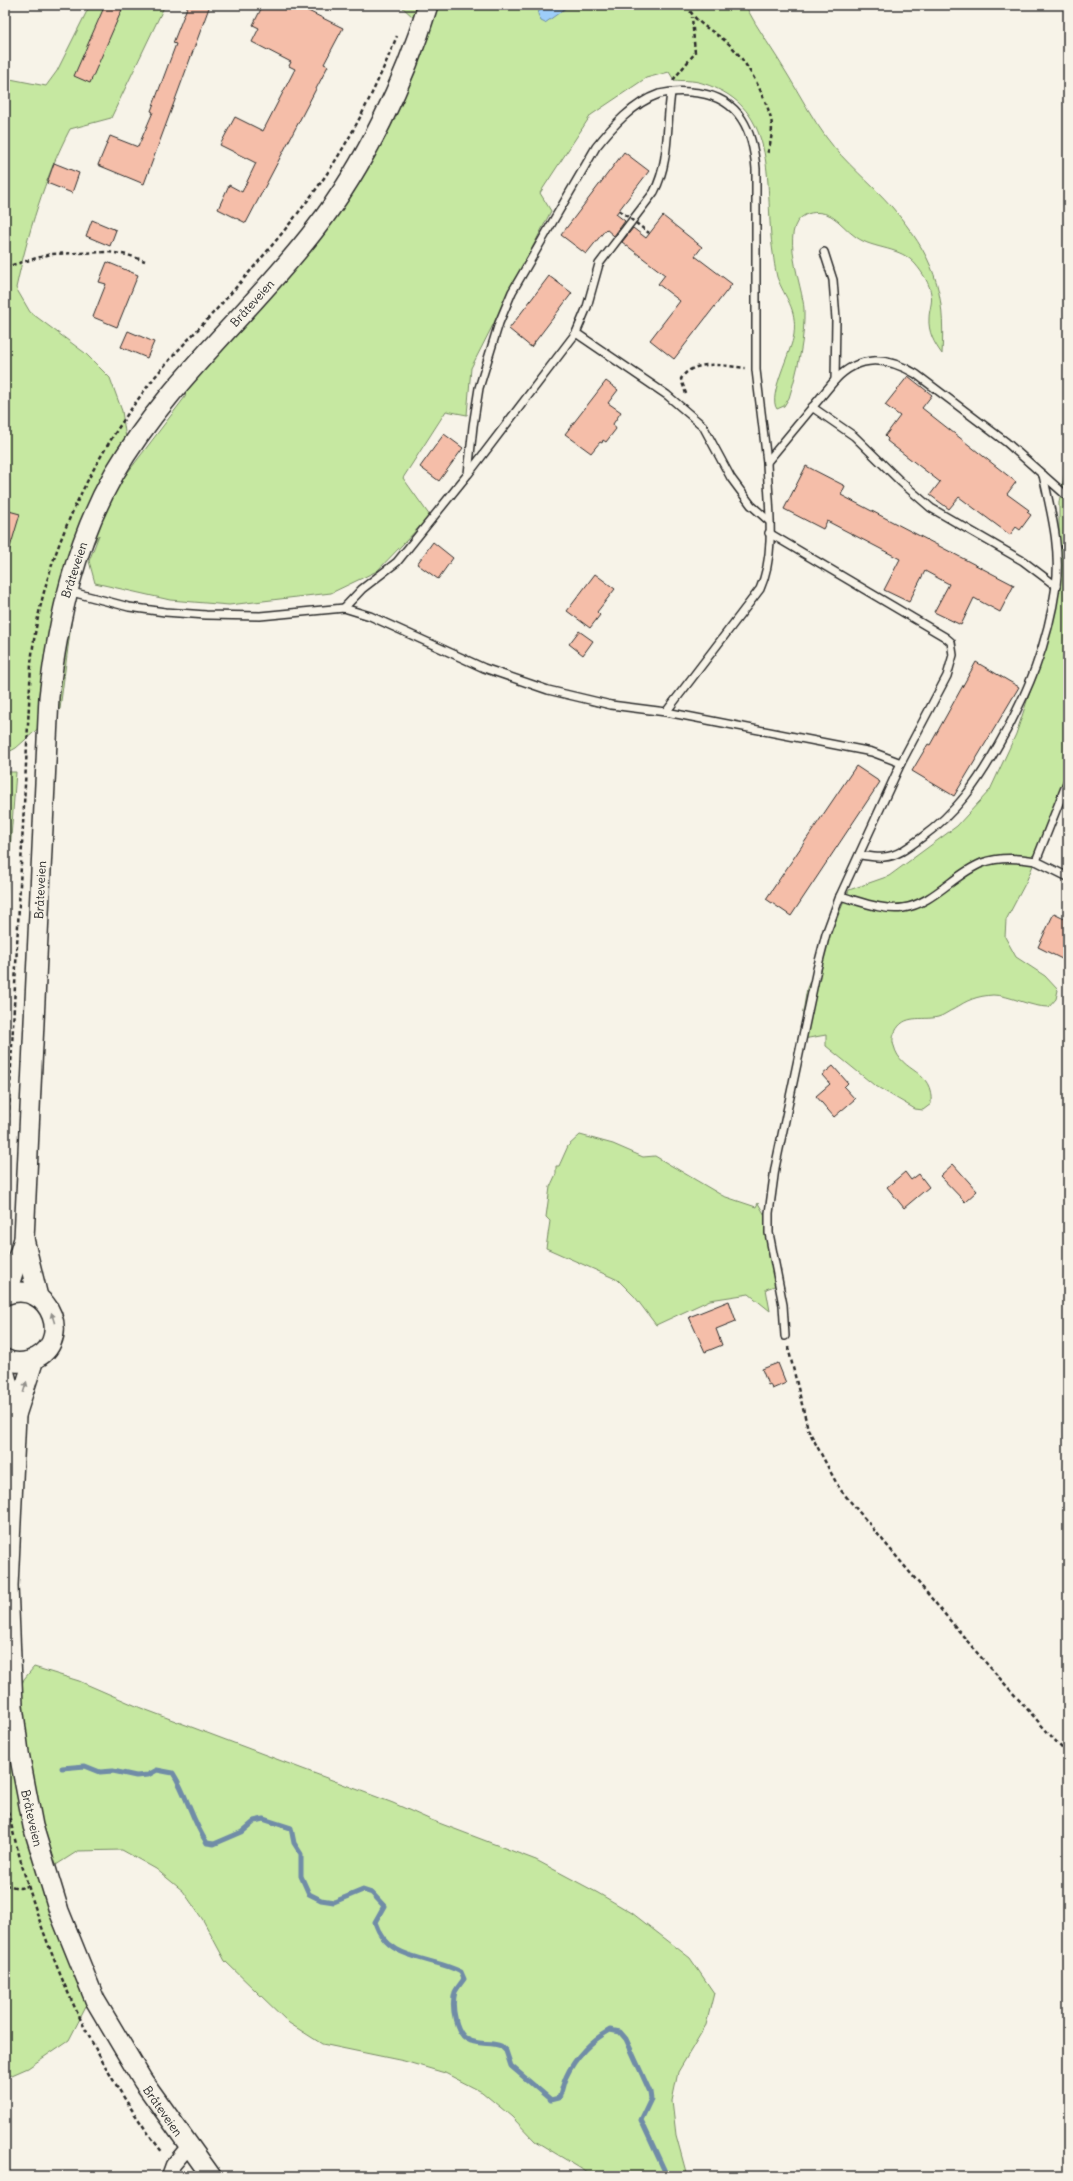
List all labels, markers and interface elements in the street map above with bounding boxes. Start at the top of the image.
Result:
street label: Bråteveien [227,276,277,330]
street label: Bråteveien [58,540,90,600]
street label: Bråteveien [31,860,49,919]
one-way arrow [50,1312,56,1324]
one-way arrow [22,1381,28,1393]
street label: Bråteveien [18,1788,46,1848]
street label: Bråteveien [140,2083,186,2139]

